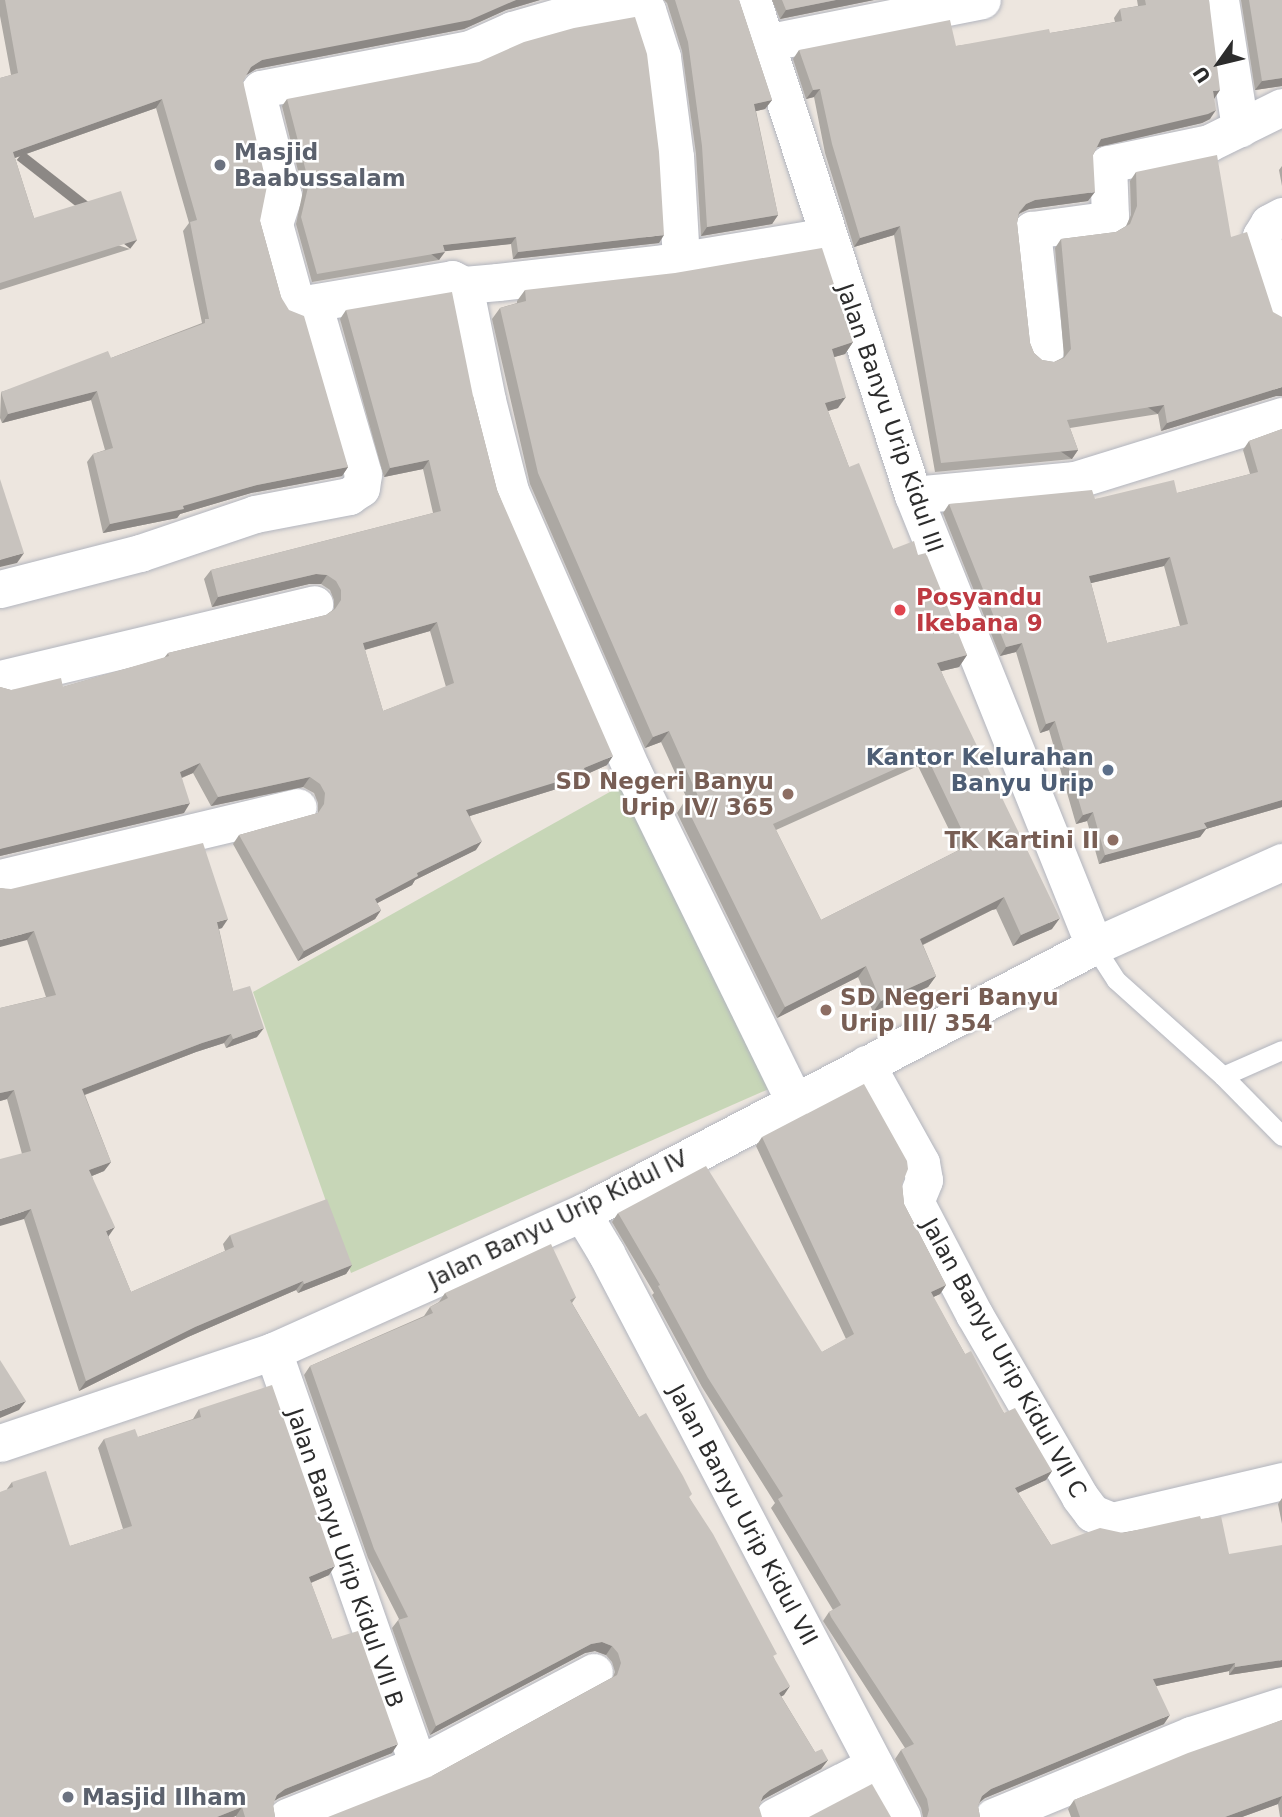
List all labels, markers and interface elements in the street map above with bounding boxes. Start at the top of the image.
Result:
north arrow [1184,28,1254,98]
text: U [1188,62,1215,87]
place label: Masjid Baabussalam [234,138,406,192]
marker: Masjid Baabussalam [212,157,228,173]
street label: Jalan Banyu Urip Kidul III [831,280,949,556]
place label: Posyandu Ikebana 9 [916,583,1043,637]
marker: Posyandu Ikebana 9 [890,600,910,620]
place label: Kantor Kelurahan Banyu Urip [866,743,1094,797]
marker: Kantor Kelurahan Banyu Urip [1100,762,1116,778]
place label: SD Negeri Banyu Urip IV/ 365 [555,767,774,821]
marker: SD Negeri Banyu Urip IV/ 365 [780,786,796,802]
place label: TK Kartini II [945,826,1099,854]
marker: TK Kartini II [1105,832,1121,848]
place label: SD Negeri Banyu Urip III/ 354 [840,983,1059,1037]
marker: SD Negeri Banyu Urip III/ 354 [818,1002,834,1018]
street label: Jalan Banyu Urip Kidul IV [424,1144,692,1294]
street label: Jalan Banyu Urip Kidul VII C [916,1214,1092,1502]
street label: Jalan Banyu Urip Kidul VII [662,1380,824,1650]
street label: Jalan Banyu Urip Kidul VII B [281,1405,409,1711]
place label: Masjid Ilham [82,1783,247,1811]
marker: Masjid Ilham [60,1789,76,1805]

